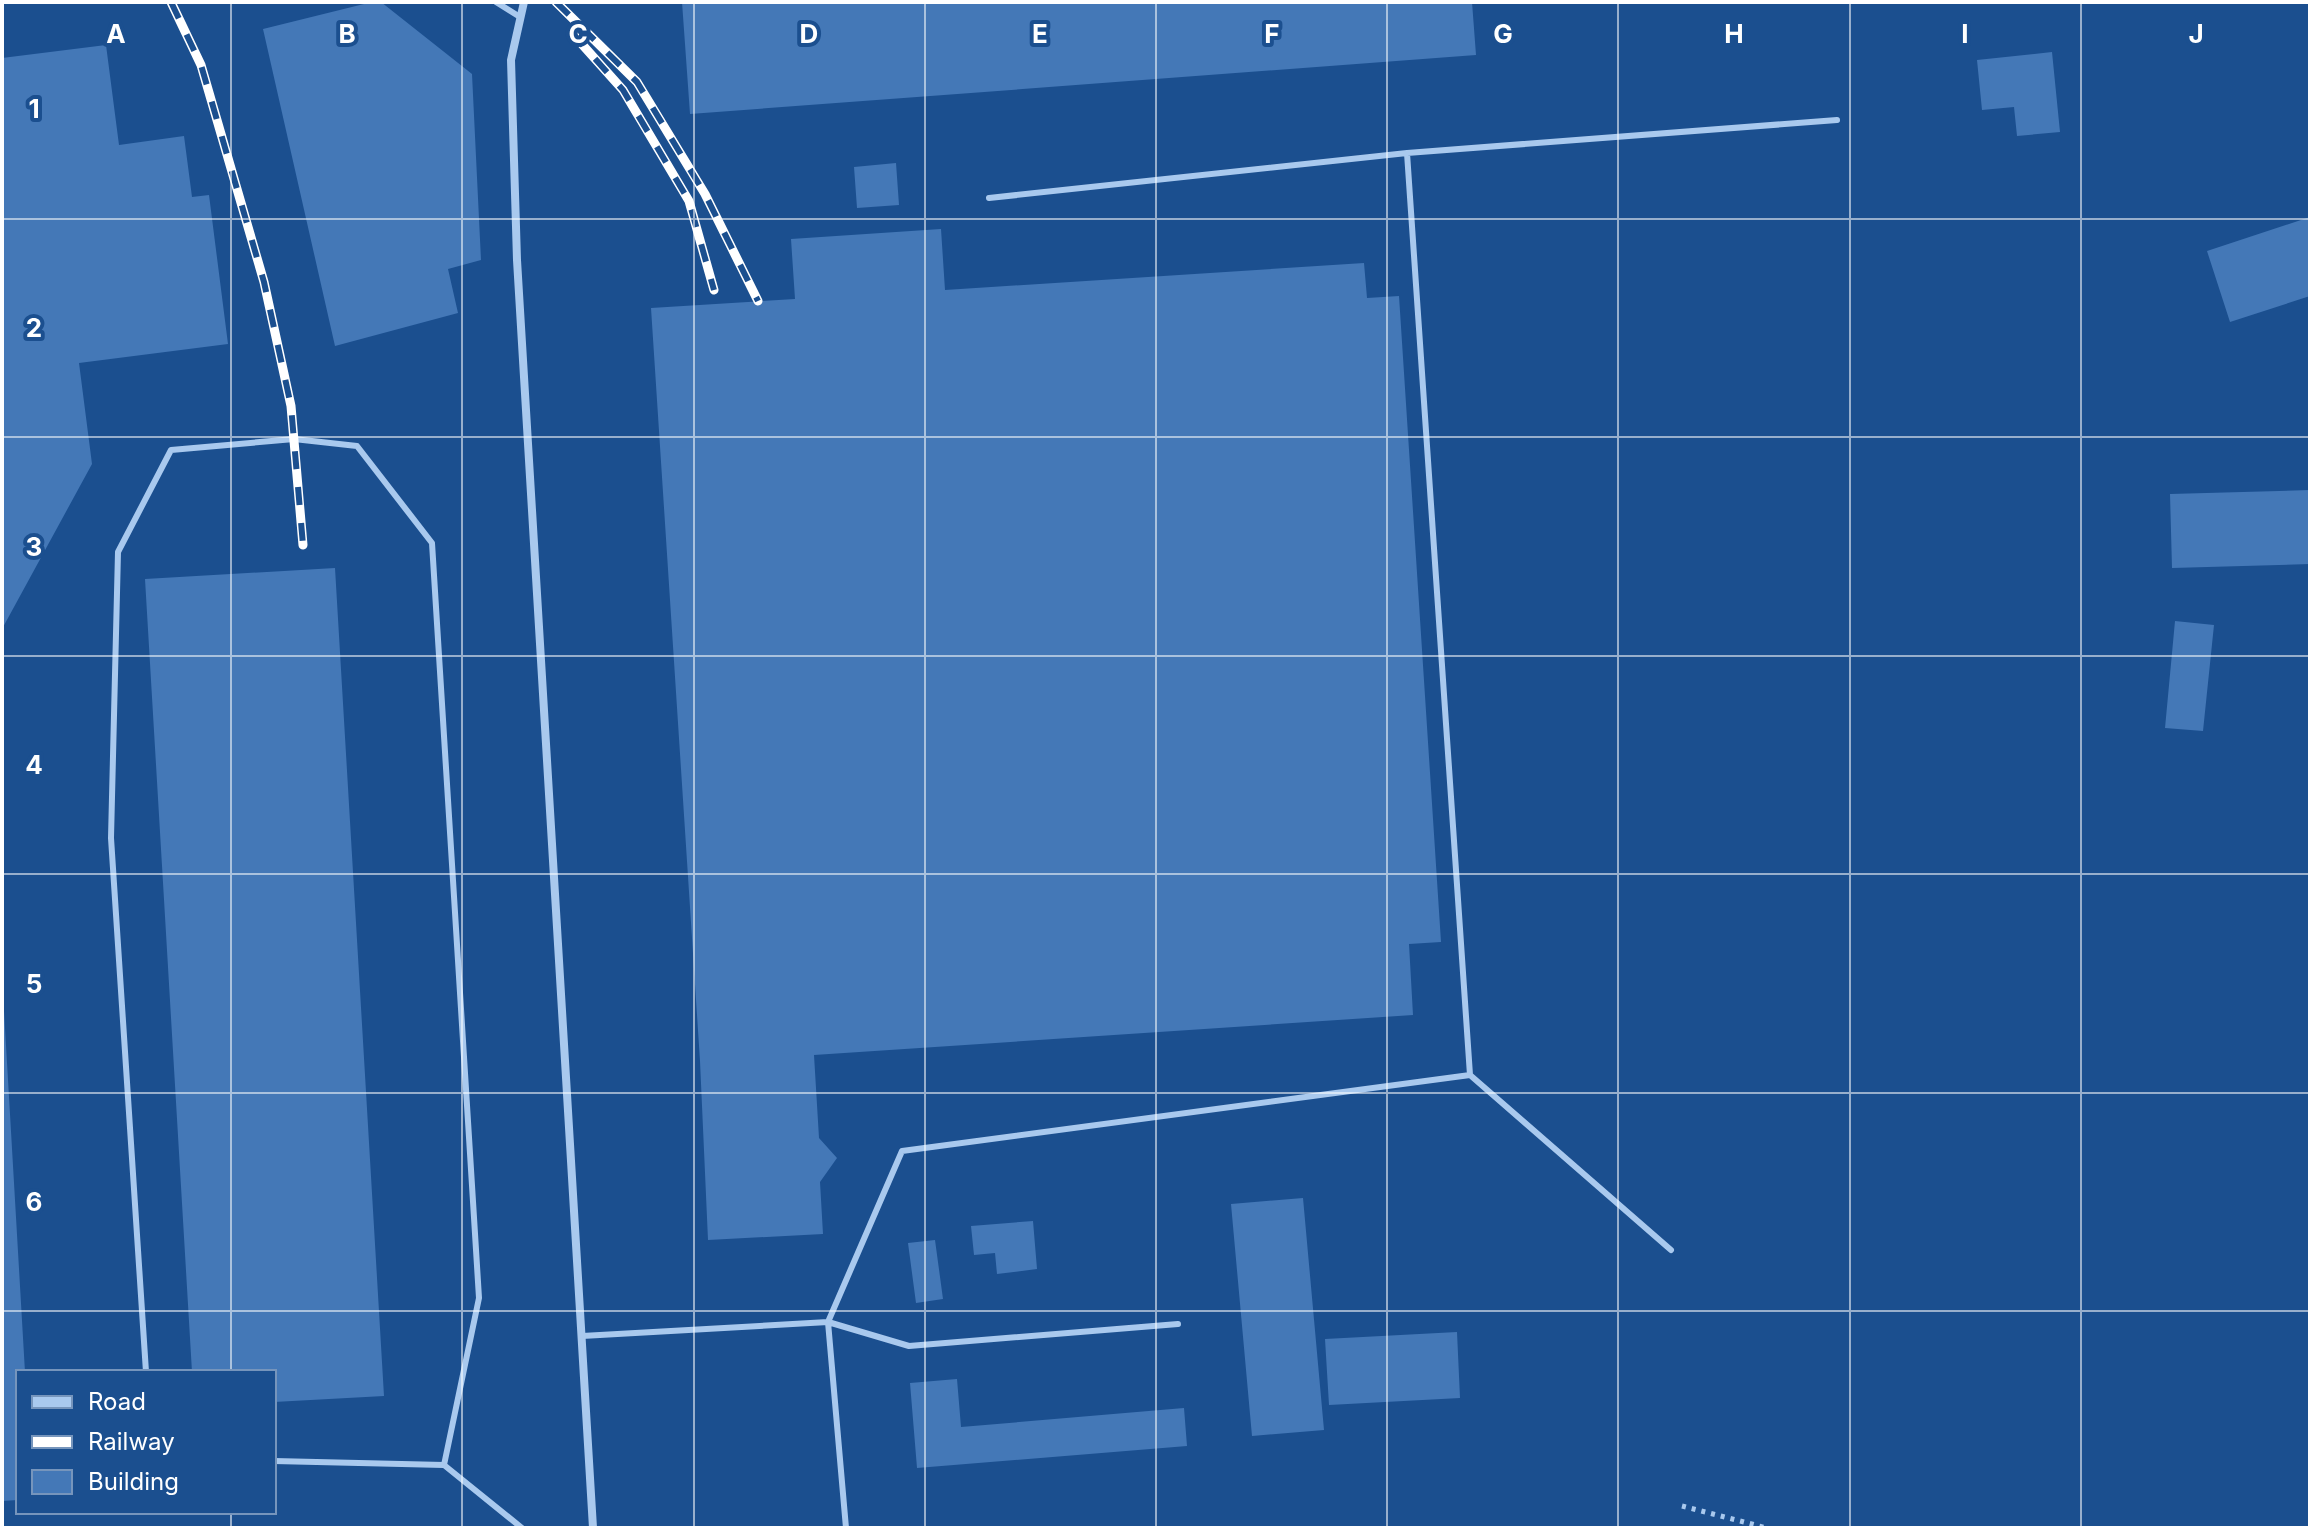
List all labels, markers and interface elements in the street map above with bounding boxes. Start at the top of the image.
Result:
text: A [106,18,126,49]
text: B [338,18,356,49]
text: C [568,18,588,49]
text: D [800,18,818,49]
text: E [1032,18,1048,49]
text: F [1264,18,1280,49]
text: G [1493,18,1513,49]
text: H [1724,18,1744,49]
text: I [1961,18,1969,49]
text: J [2188,18,2204,49]
text: 1 [28,93,40,124]
text: 2 [26,312,42,343]
text: 3 [26,531,42,562]
text: 4 [25,749,43,780]
text: 5 [26,968,42,999]
text: 6 [26,1186,42,1217]
legend [16,1370,276,1514]
text: Road [88,1387,146,1416]
text: Railway [88,1427,175,1456]
text: Building [88,1467,179,1496]

